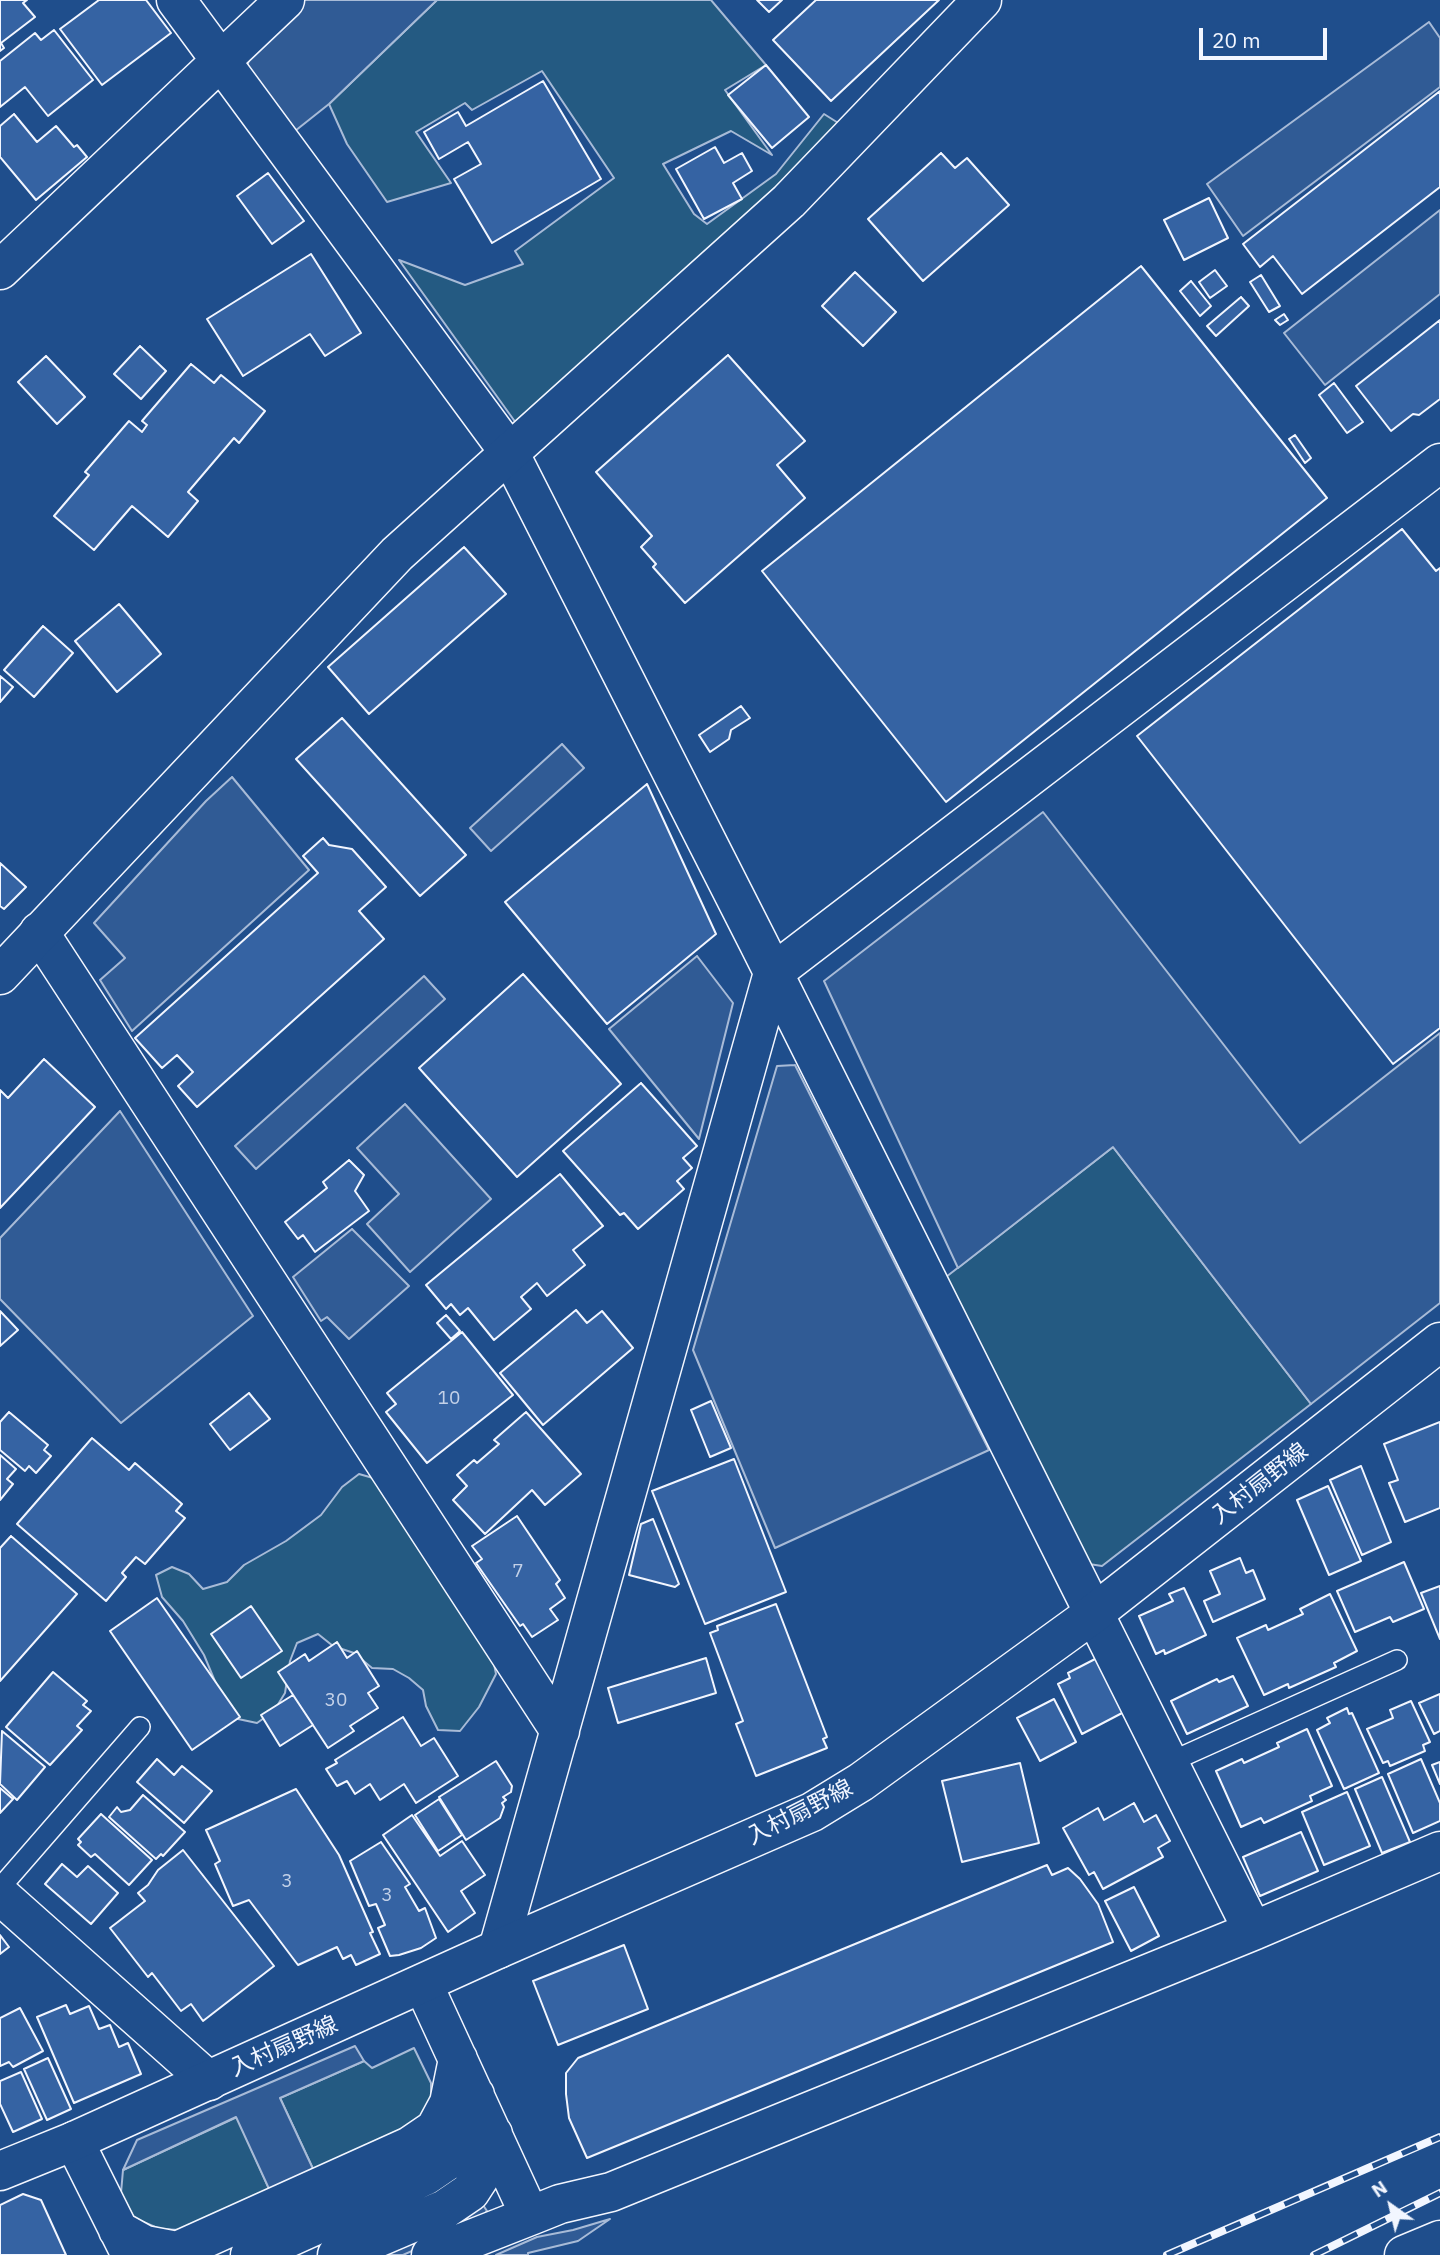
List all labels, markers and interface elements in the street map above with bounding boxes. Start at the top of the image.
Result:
scale bar [1202,14,1330,58]
text: 20 m [1212,26,1261,54]
house number: 10 [438,1388,460,1410]
street label: 入村扇野線 [1206,1438,1314,1530]
house number: 7 [512,1561,524,1583]
house number: 30 [325,1690,347,1712]
street label: 入村扇野線 [743,1775,857,1851]
house number: 3 [281,1871,293,1893]
house number: 3 [381,1885,393,1907]
street label: 入村扇野線 [226,2011,342,2083]
north arrow [1356,2171,1426,2241]
text: N [1367,2175,1392,2202]

